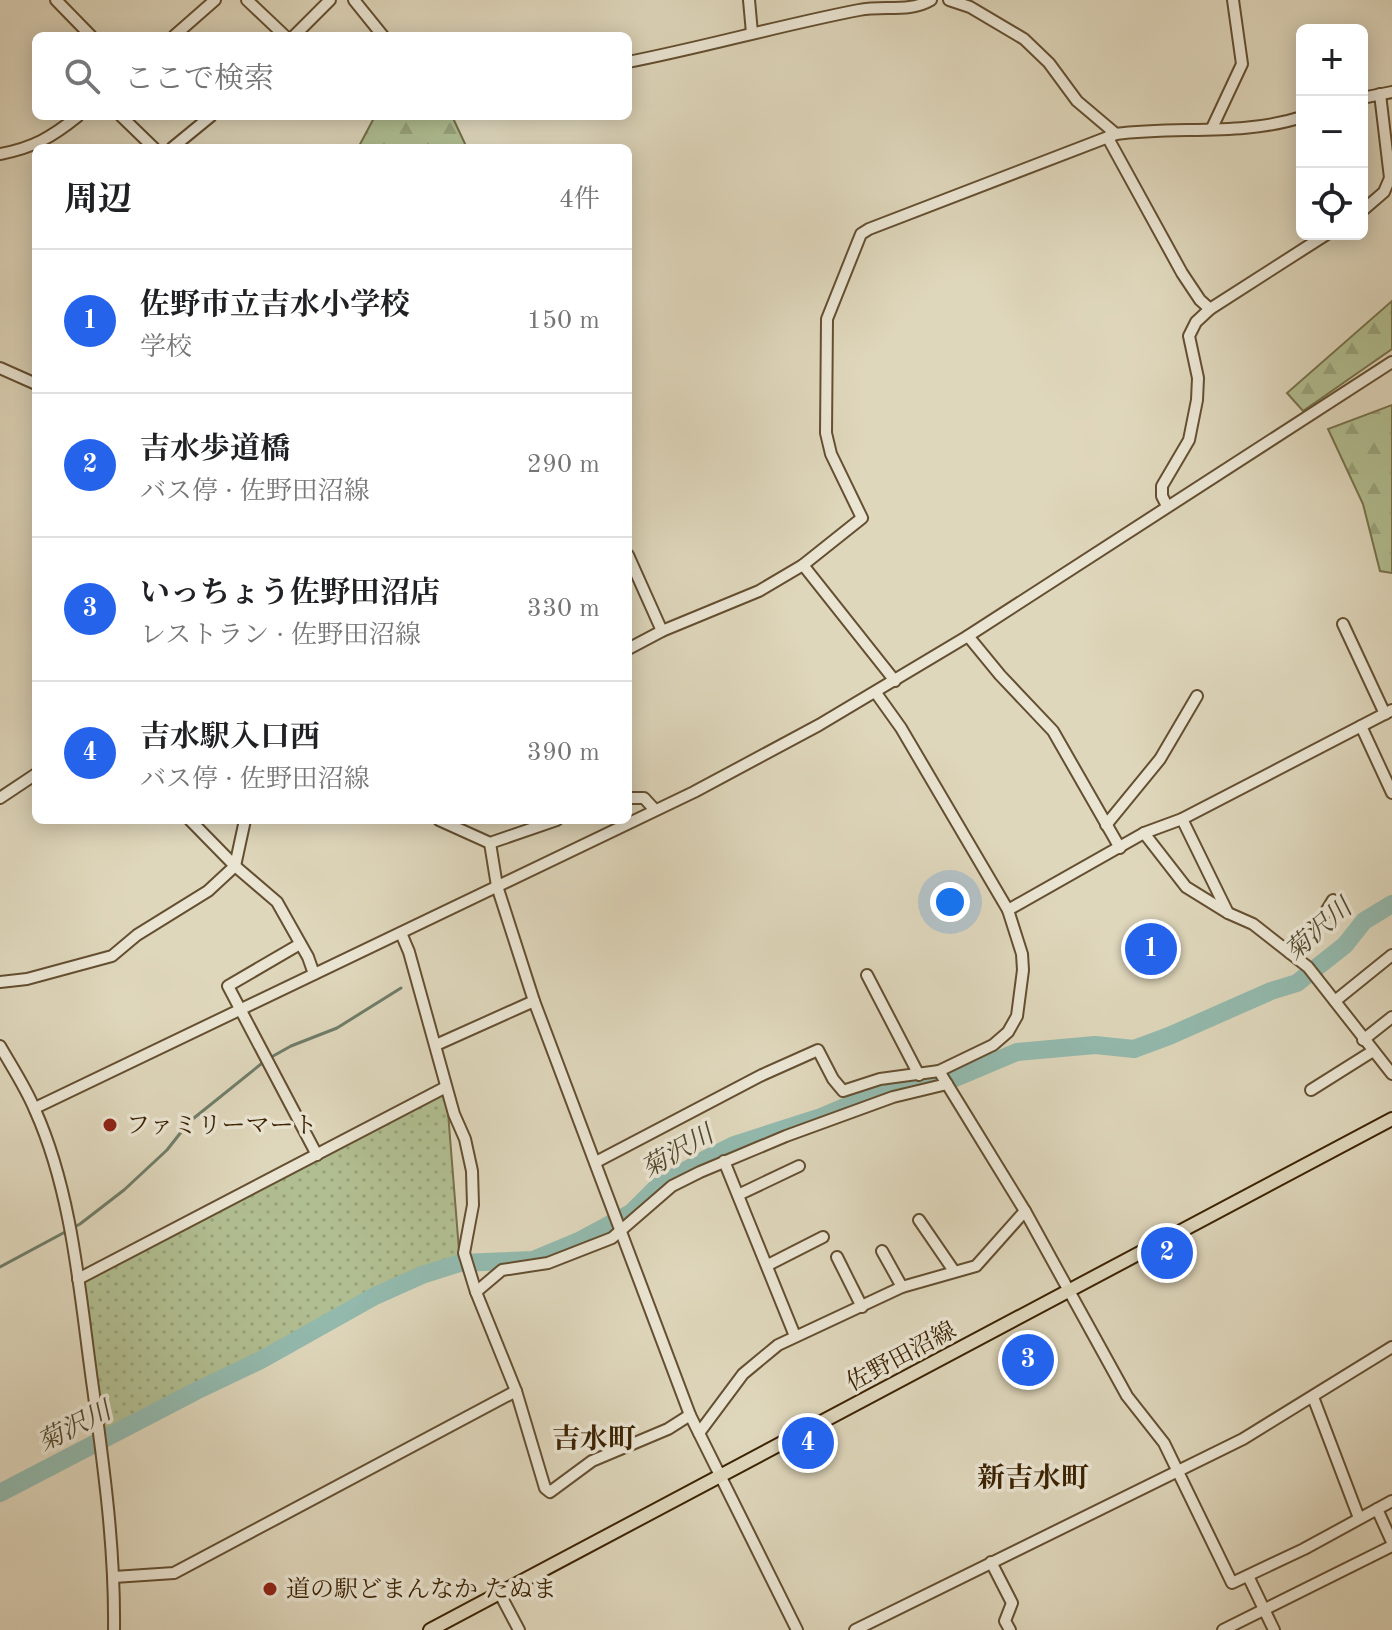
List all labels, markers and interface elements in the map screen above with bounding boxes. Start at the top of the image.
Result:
map controls [1296,24,1368,240]
button: + [1296,24,1368,96]
search box [32,32,632,120]
icon: search [60,54,104,98]
text: ここで検索 [124,65,274,95]
button: − [1296,96,1368,168]
button: locate [1296,168,1368,240]
text: 周辺 [64,184,132,218]
text: 4件 [559,187,600,213]
text: 佐野市立吉水小学校 [140,291,410,321]
text: 1 [82,308,98,334]
text: 150 m [527,308,600,334]
text: 学校 [140,335,192,361]
text: 吉水歩道橋 [140,435,290,465]
text: 2 [82,452,98,478]
text: 290 m [527,452,600,478]
text: バス停 · 佐野田沼線 [140,479,370,505]
text: いっちょう佐野田沼店 [140,579,440,609]
text: 3 [82,596,98,622]
text: 330 m [527,596,600,622]
text: レストラン · 佐野田沼線 [140,623,421,649]
text: 吉水駅入口西 [140,723,320,753]
text: 4 [82,740,98,766]
text: 390 m [527,740,600,766]
text: バス停 · 佐野田沼線 [140,767,370,793]
your location [930,882,970,922]
water label: 菊沢川 [1280,892,1360,966]
pin: 1 [1125,919,1177,979]
place label: ファミリーマート [126,1114,318,1139]
marker: ファミリーマート [101,1116,119,1134]
water label: 菊沢川 [637,1119,721,1183]
pin: 2 [1141,1223,1193,1283]
street label: 佐野田沼線 [842,1316,961,1397]
pin: 3 [1002,1330,1054,1390]
water label: 菊沢川 [33,1395,118,1457]
pin: 4 [782,1413,834,1473]
district label: 吉水町 [552,1424,636,1455]
district label: 新吉水町 [977,1463,1089,1494]
place label: 道の駅どまんなか たぬま [286,1576,557,1603]
marker: 道の駅どまんなか たぬま [261,1580,279,1598]

